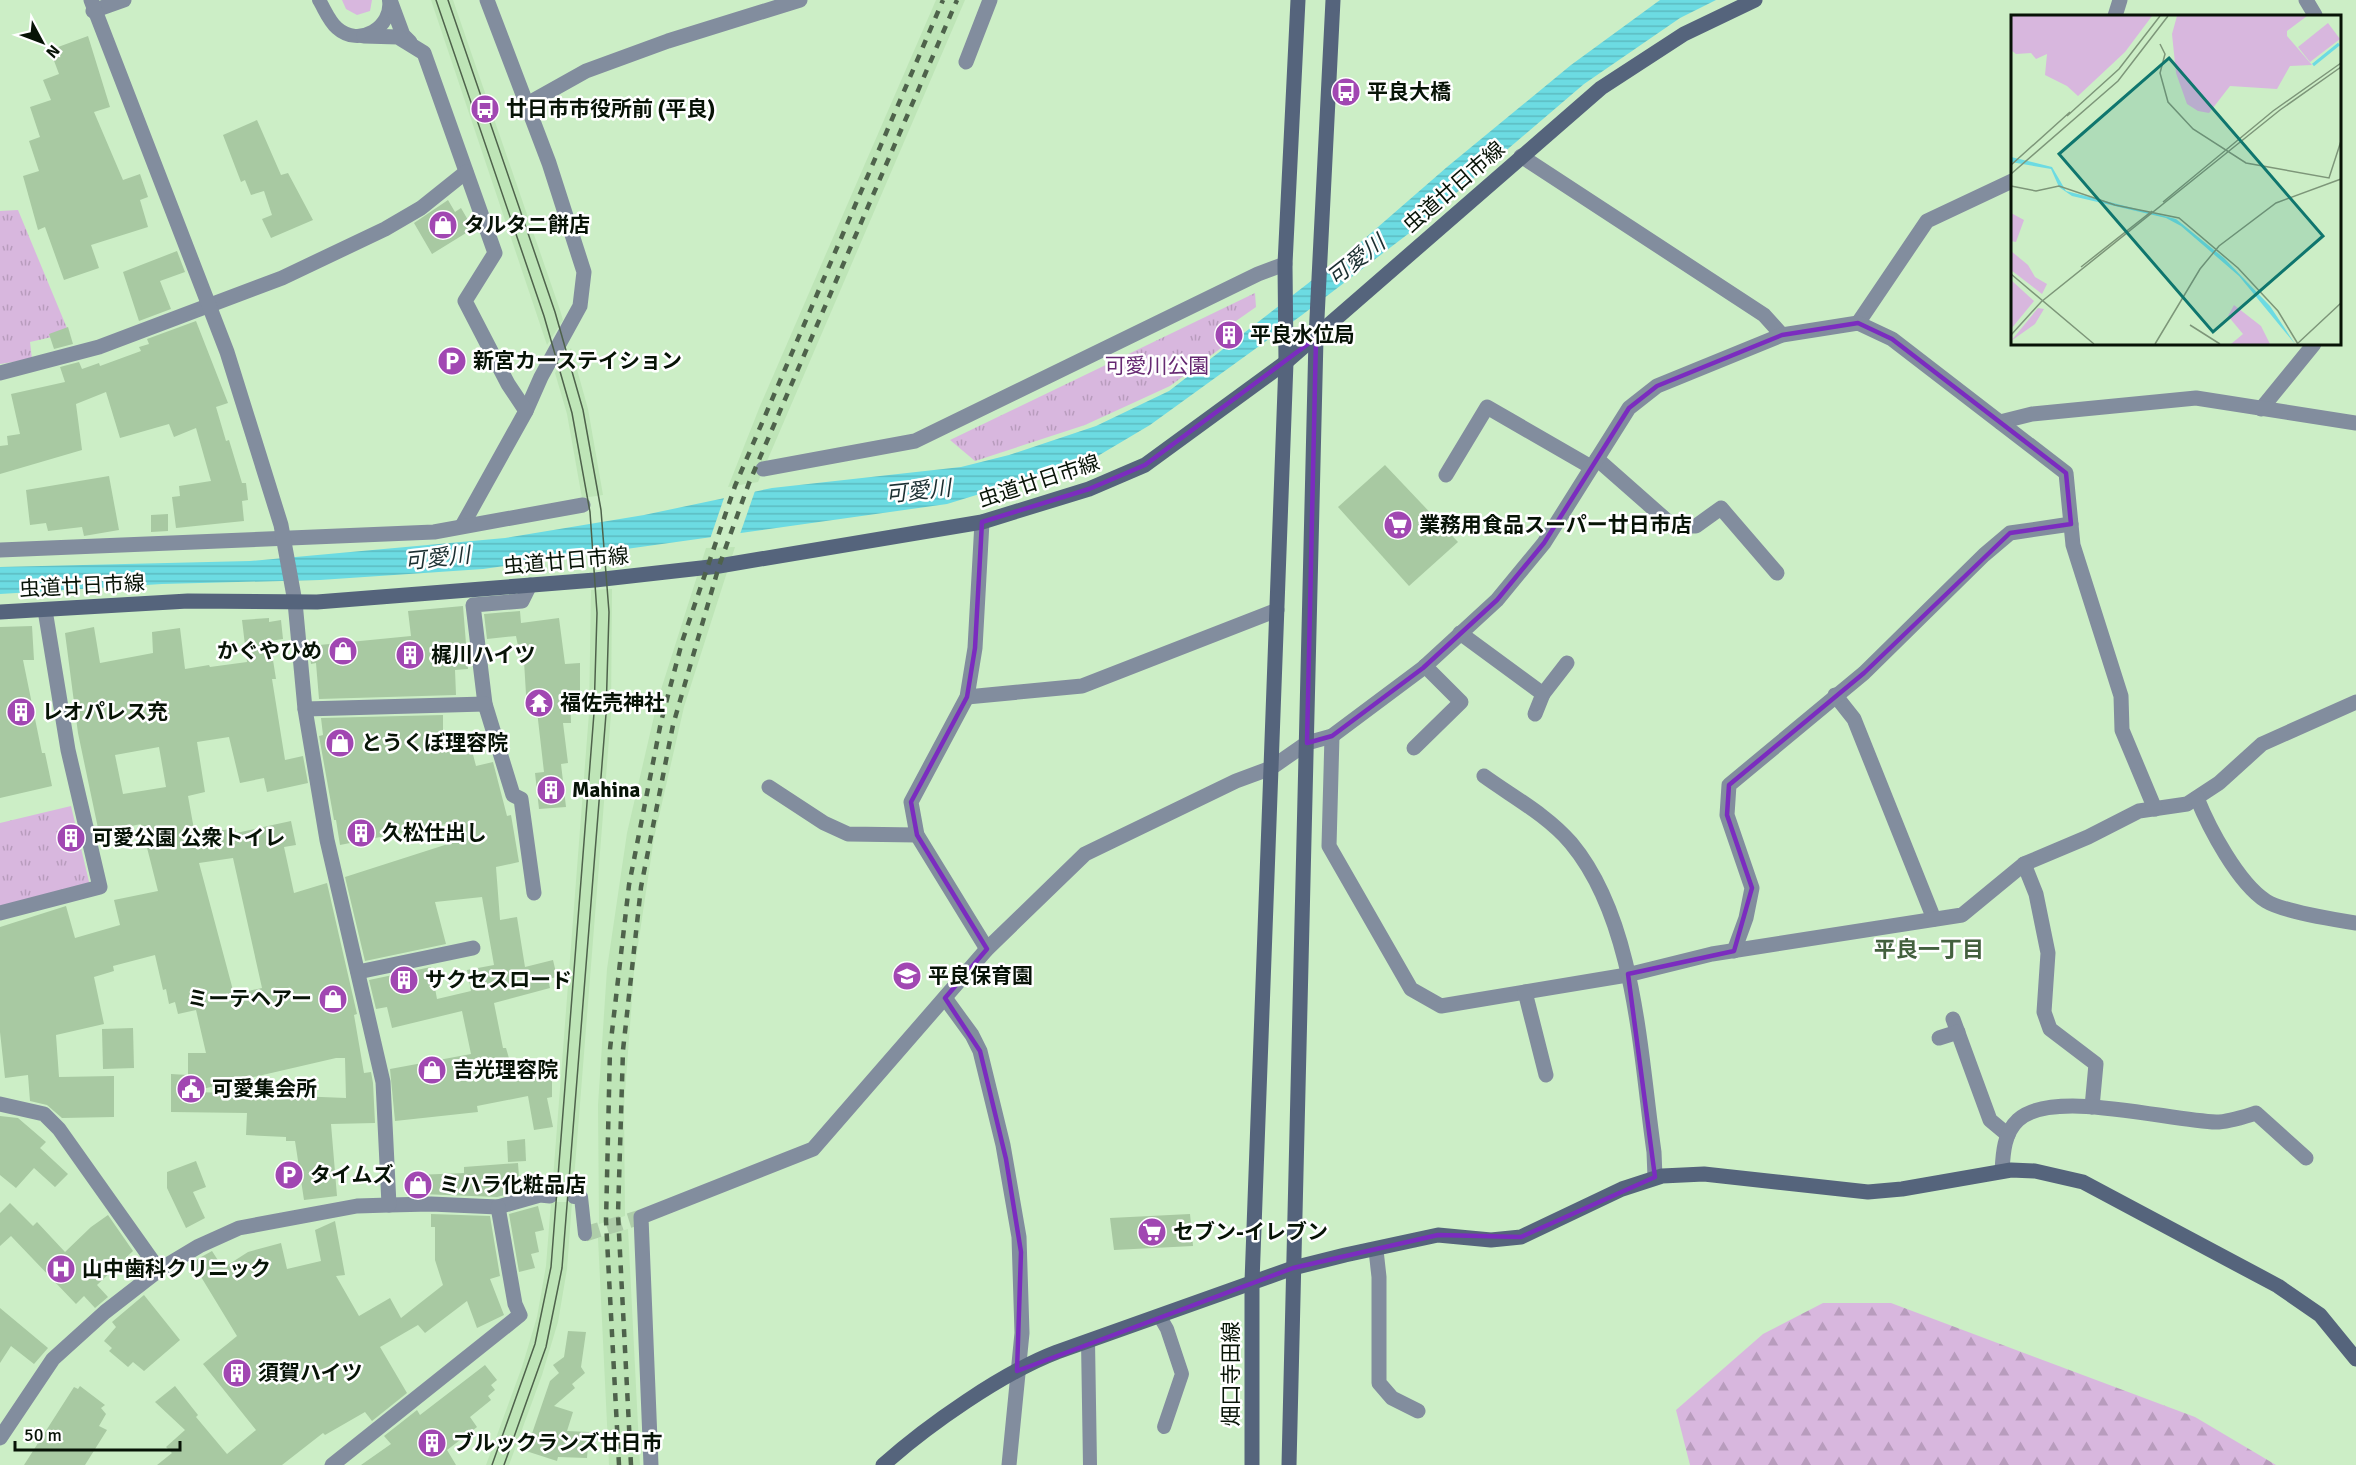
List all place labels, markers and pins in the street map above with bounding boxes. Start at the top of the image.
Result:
bus stop icon: 平良大橋 [1330,76,1362,108]
place label: 平良大橋 [1367,79,1451,105]
bus stop icon: 廿日市市役所前 (平良) [469,93,501,125]
place label: 廿日市市役所前 (平良) [506,96,715,122]
shop icon: タルタニ餅店 [427,209,459,241]
place label: タルタニ餅店 [464,212,590,238]
building icon: 平良水位局 [1213,319,1245,351]
place label: 平良水位局 [1250,322,1355,348]
parking icon: 新宮カーステイション [436,345,468,377]
place label: 新宮カーステイション [473,348,682,374]
supermarket icon: 業務用食品スーパー廿日市店 [1382,509,1414,541]
place label: 業務用食品スーパー廿日市店 [1419,512,1692,538]
shop icon: かぐやひめ [327,635,359,667]
place label: かぐやひめ [217,638,322,664]
building icon: 梶川ハイツ [394,639,426,671]
place label: 梶川ハイツ [431,642,536,668]
temple icon: 福佐売神社 [523,687,555,719]
place label: 福佐売神社 [560,690,665,716]
building icon: レオパレス充 [5,696,37,728]
place label: レオパレス充 [42,699,168,725]
shop icon: とうくぼ理容院 [324,727,356,759]
place label: とうくぼ理容院 [361,730,508,756]
building icon: Mahina [535,774,567,806]
place label: Mahina [572,777,640,803]
building icon: 久松仕出し [345,817,377,849]
place label: 久松仕出し [382,820,487,846]
building icon: 可愛公園 公衆トイレ [55,822,87,854]
place label: 可愛公園 公衆トイレ [92,825,286,851]
school or university icon: 平良保育園 [891,960,923,992]
place label: 平良保育園 [928,963,1033,989]
building icon: サクセスロード [388,964,420,996]
place label: サクセスロード [425,967,572,993]
shop icon: ミーテヘアー [317,983,349,1015]
place label: ミーテヘアー [187,986,312,1012]
shop icon: 吉光理容院 [416,1054,448,1086]
place label: 吉光理容院 [453,1057,558,1083]
public building icon: 可愛集会所 [175,1073,207,1105]
place label: 可愛集会所 [212,1076,317,1102]
parking icon: タイムズ [273,1159,305,1191]
place label: タイムズ [310,1162,394,1188]
shop icon: ミハラ化粧品店 [402,1169,434,1201]
place label: ミハラ化粧品店 [439,1172,586,1198]
supermarket icon: セブン-イレブン [1136,1216,1168,1248]
place label: セブン-イレブン [1173,1219,1328,1245]
hospital icon: 山中歯科クリニック [45,1253,77,1285]
place label: 山中歯科クリニック [82,1256,271,1282]
building icon: 須賀ハイツ [221,1357,253,1389]
place label: 須賀ハイツ [258,1360,363,1386]
building icon: ブルックランズ廿日市 [416,1427,448,1459]
place label: ブルックランズ廿日市 [453,1430,663,1456]

